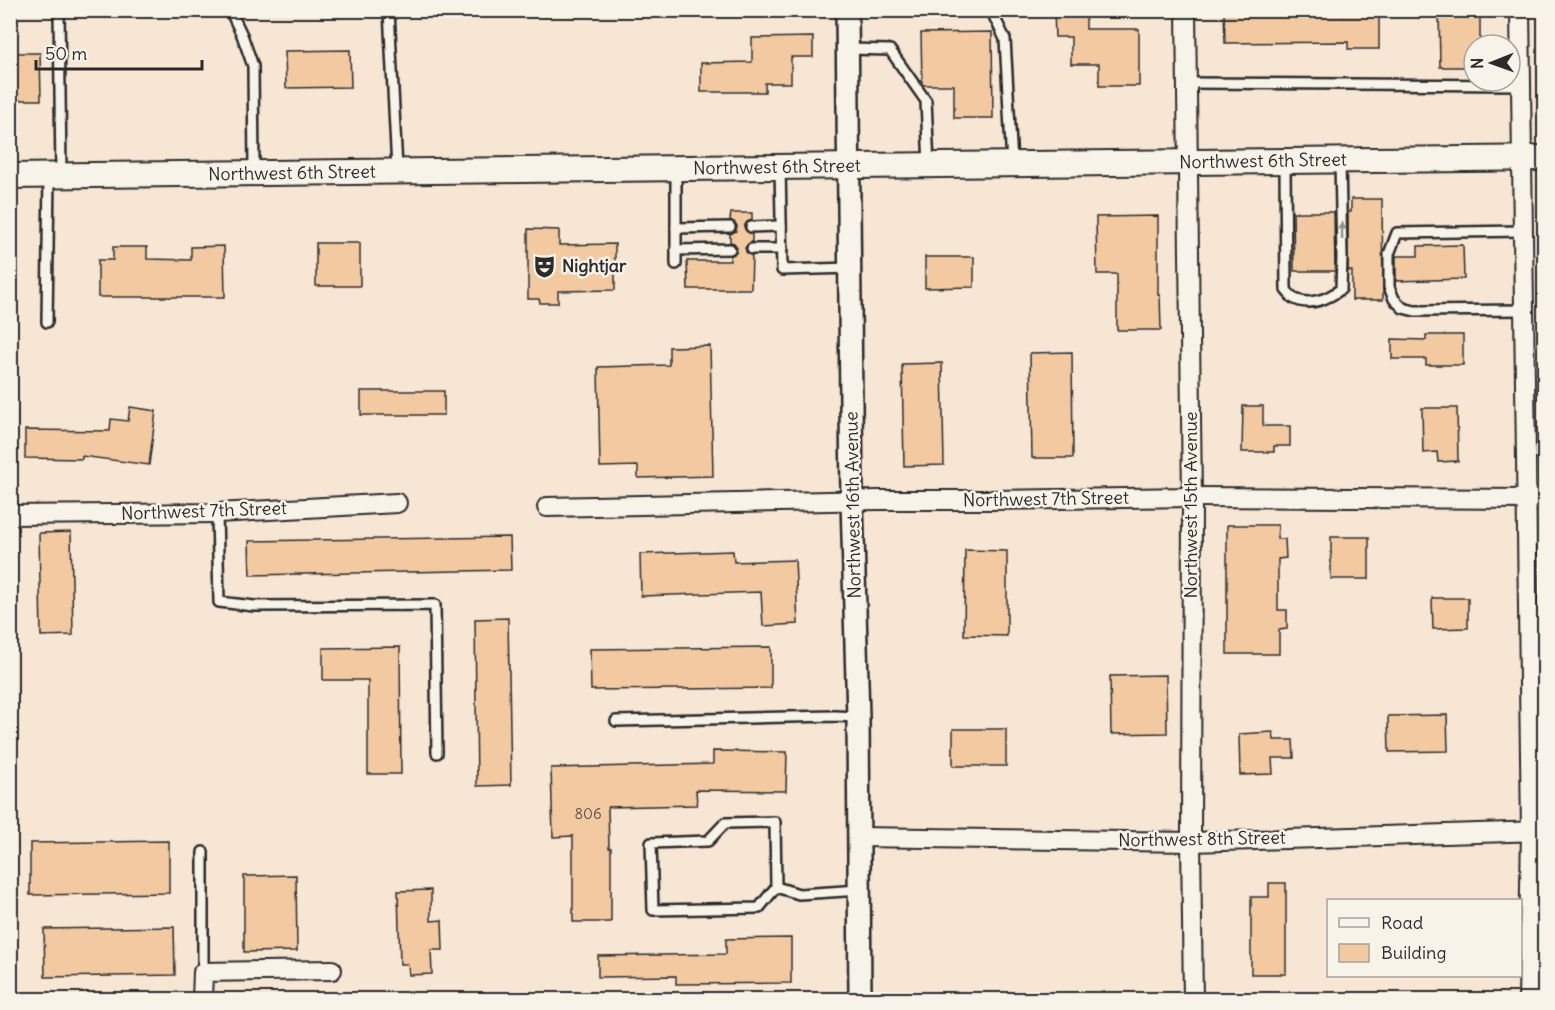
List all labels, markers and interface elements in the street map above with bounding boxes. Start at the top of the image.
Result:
scale bar [36,33,202,71]
north arrow [1462,33,1522,93]
text: 50 m [45,42,87,65]
text: N [1467,58,1487,69]
street label: Northwest 6th Street [1179,148,1347,173]
street label: Northwest 6th Street [693,154,861,179]
street label: Northwest 6th Street [208,160,376,185]
one-way arrow [1337,222,1346,241]
theatre icon: Nightjar [531,253,557,279]
place label: Nightjar [562,254,627,277]
street label: Northwest 16th Avenue [839,411,866,599]
street label: Northwest 15th Avenue [1179,411,1202,599]
street label: Northwest 7th Street [963,486,1129,511]
street label: Northwest 7th Street [121,496,287,525]
house number: 806 [574,804,602,823]
street label: Northwest 8th Street [1118,826,1286,851]
legend [1327,899,1522,977]
text: Road [1381,911,1424,934]
text: Building [1381,941,1446,964]

